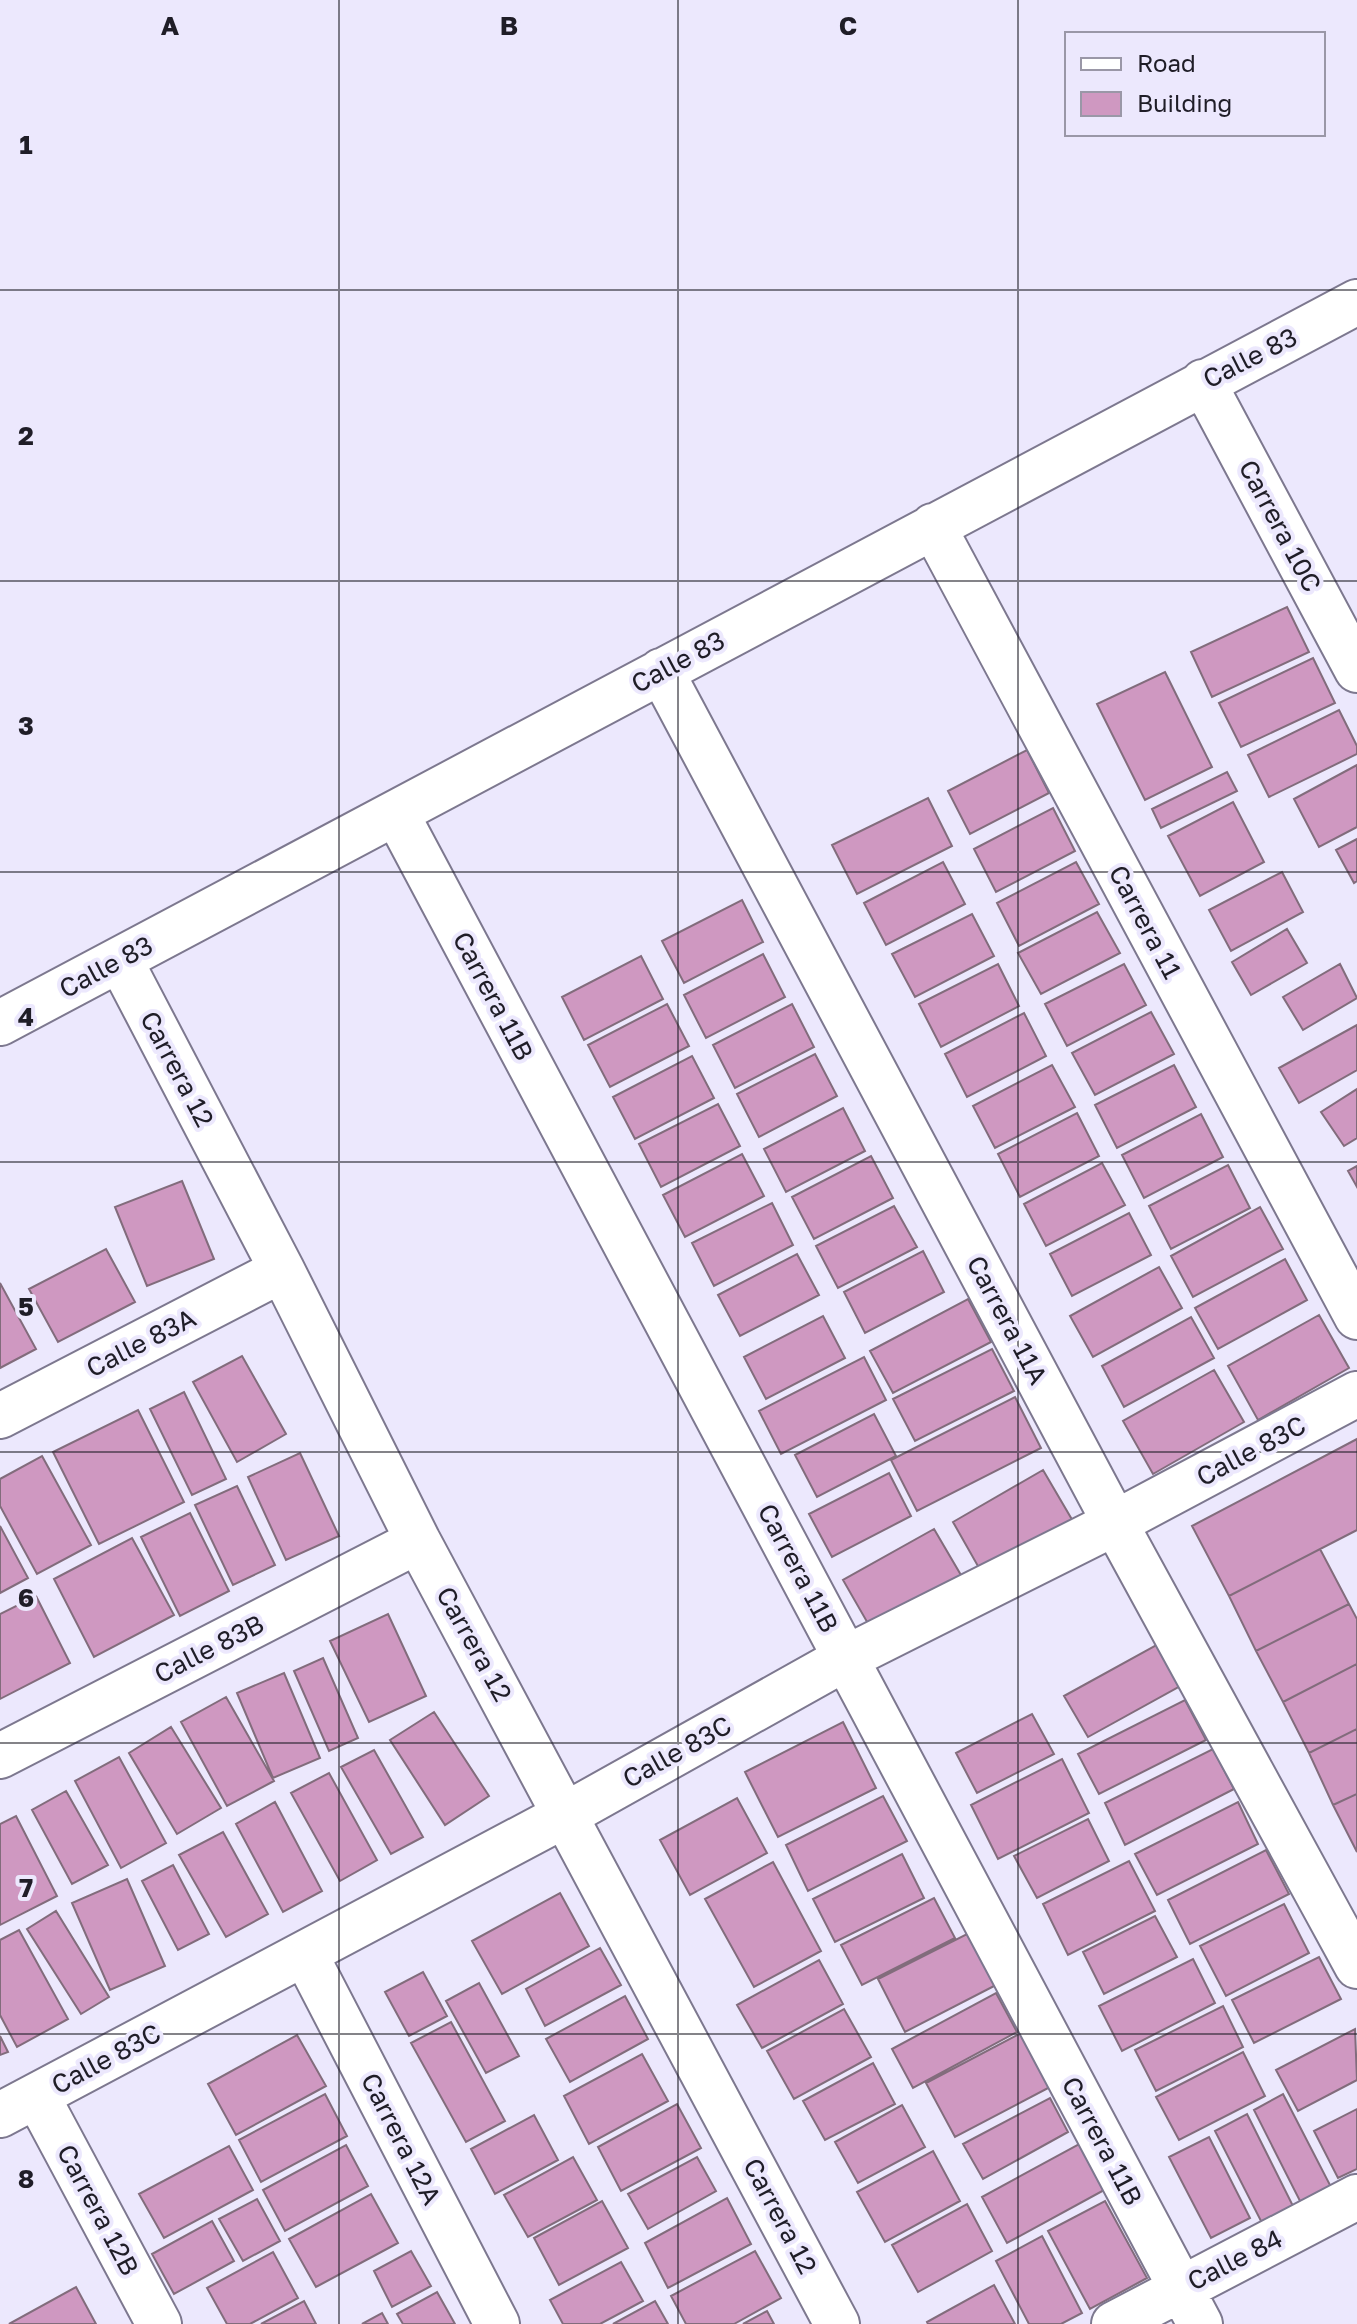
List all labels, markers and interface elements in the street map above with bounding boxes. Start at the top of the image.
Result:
text: A [161,10,180,41]
text: B [500,10,518,41]
text: C [839,10,857,41]
legend [1065,32,1325,136]
text: Road [1137,48,1196,77]
text: Building [1137,88,1232,117]
text: 1 [19,129,33,160]
street label: Calle 83 [1198,321,1302,394]
text: 2 [18,420,34,451]
street label: Carrera 10C [1233,454,1328,597]
street label: Calle 83 [626,624,730,699]
text: 3 [18,710,34,741]
street label: Carrera 11 [1103,860,1188,984]
street label: Carrera 11B [447,926,540,1065]
street label: Calle 83 [54,929,158,1004]
text: 4 [18,1001,34,1032]
street label: Carrera 12 [134,1006,221,1132]
street label: Carrera 11A [961,1250,1054,1389]
text: 5 [18,1291,34,1322]
street label: Calle 83A [81,1302,201,1383]
street label: Calle 83C [1191,1409,1311,1492]
street label: Carrera 11B [752,1498,845,1637]
street label: Carrera 12 [430,1581,519,1706]
text: 6 [18,1582,34,1613]
street label: Calle 83B [149,1608,269,1689]
street label: Calle 83C [617,1709,736,1794]
text: 7 [19,1872,33,1903]
street label: Calle 83C [46,2017,166,2100]
street label: Carrera 12A [355,2068,448,2210]
street label: Carrera 11B [1056,2071,1149,2210]
street label: Carrera 12B [51,2139,146,2280]
street label: Carrera 12 [737,2153,824,2279]
text: 8 [18,2163,34,2194]
street label: Calle 84 [1182,2223,1287,2297]

